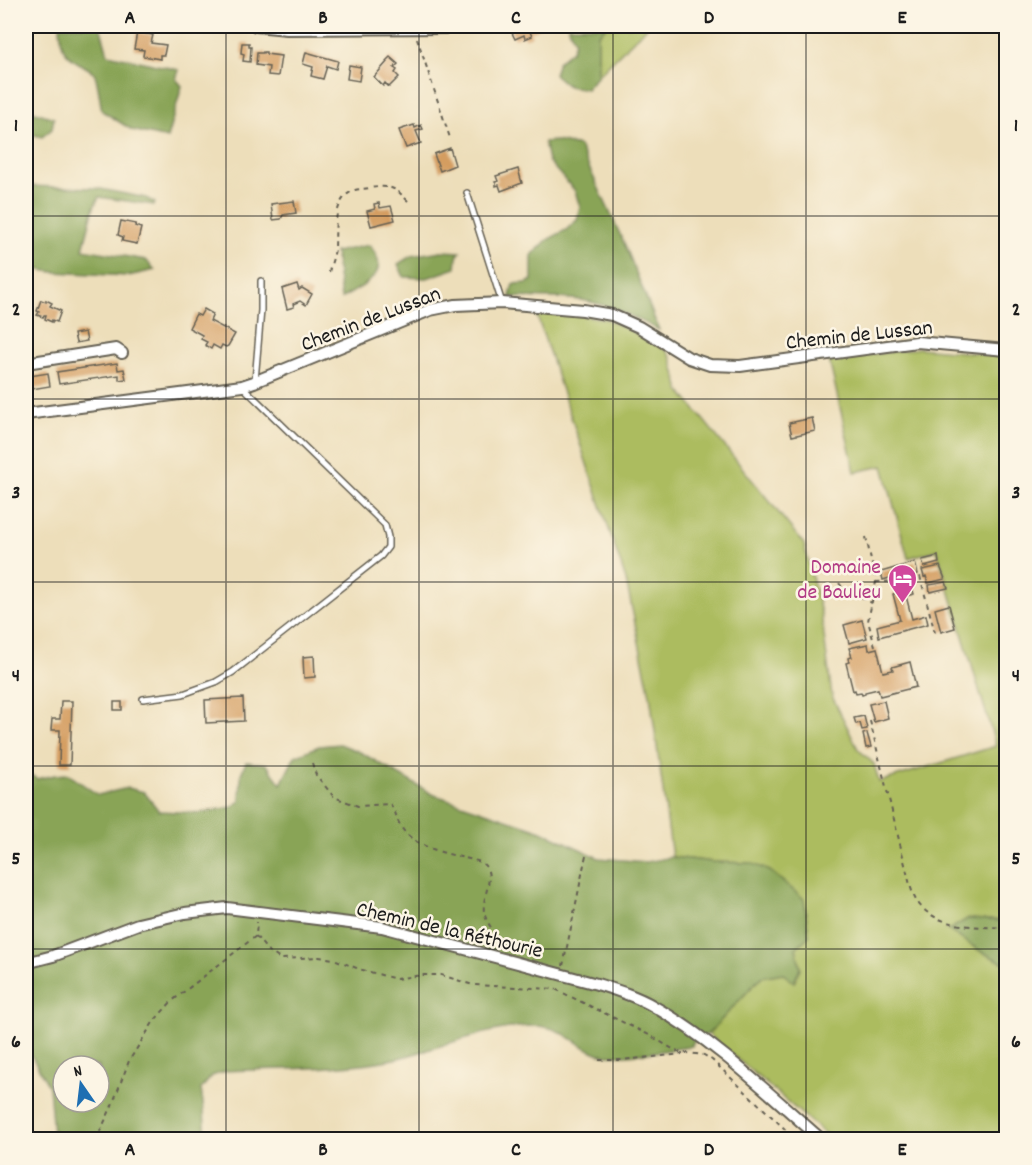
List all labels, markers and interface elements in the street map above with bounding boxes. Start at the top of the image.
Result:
text: A [125,5,136,33]
text: B [318,5,328,33]
text: C [511,5,521,33]
text: D [704,5,715,33]
text: E [897,5,907,33]
text: 1 [14,113,18,141]
text: 1 [1014,113,1018,141]
street label: Chemin de Lussan [297,279,446,361]
text: 2 [12,297,20,325]
text: 2 [1012,297,1020,325]
street label: Chemin de Lussan [784,313,934,360]
text: 3 [12,480,20,508]
text: 3 [1012,480,1020,508]
place label: Domaine de Baulieu [797,553,881,609]
hotel icon: Domaine de Baulieu [886,562,918,604]
text: 4 [12,663,20,691]
text: 4 [1012,663,1020,691]
text: 5 [11,846,21,874]
text: 5 [1011,846,1021,874]
street label: Chemin de la Réthourie [353,895,545,968]
text: 6 [11,1029,21,1057]
text: 6 [1011,1029,1021,1057]
north arrow [51,1054,111,1114]
text: N [71,1060,85,1084]
text: A [125,1137,136,1165]
text: B [318,1137,328,1165]
text: C [511,1137,521,1165]
text: D [704,1137,715,1165]
text: E [897,1137,907,1165]

